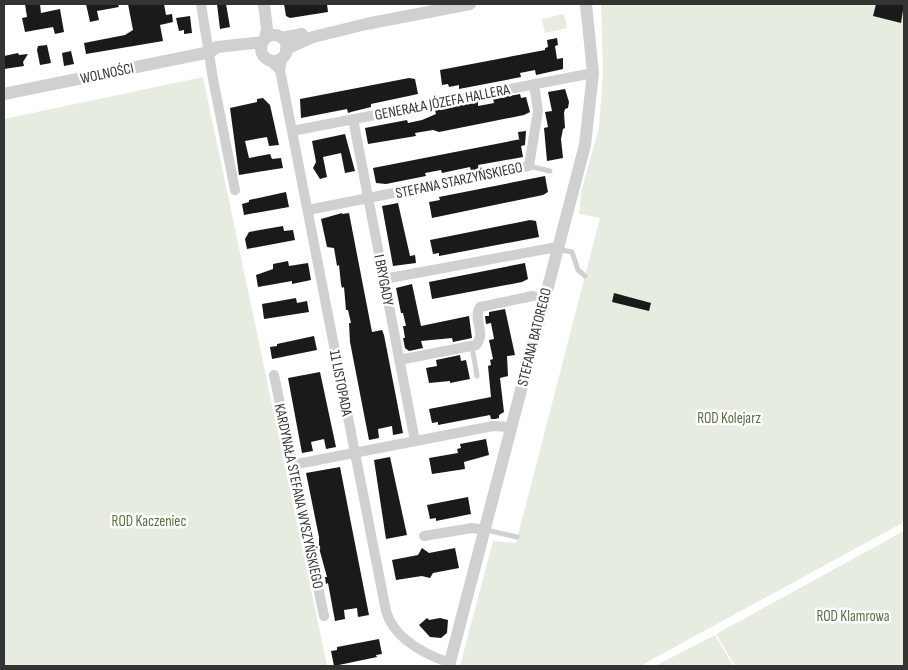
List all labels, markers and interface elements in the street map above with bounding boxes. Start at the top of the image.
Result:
street label: WOLNOŚCI [79,59,136,88]
street label: GENERAŁA JÓZEFA HALLERA [373,80,512,125]
street label: STEFANA STARZYŃSKIEGO [394,158,524,203]
street label: I BRYGADY [369,253,398,308]
street label: STEFANA BATOREGO [513,286,556,388]
street label: 11 LISTOPADA [325,348,356,418]
street label: KARDYNAŁA STEFANA WYSZYŃSKIEGO [270,402,327,590]
park label: ROD Kolejarz [697,409,761,428]
park label: ROD Kaczeniec [112,512,186,531]
park label: ROD Klamrowa [816,607,890,626]

